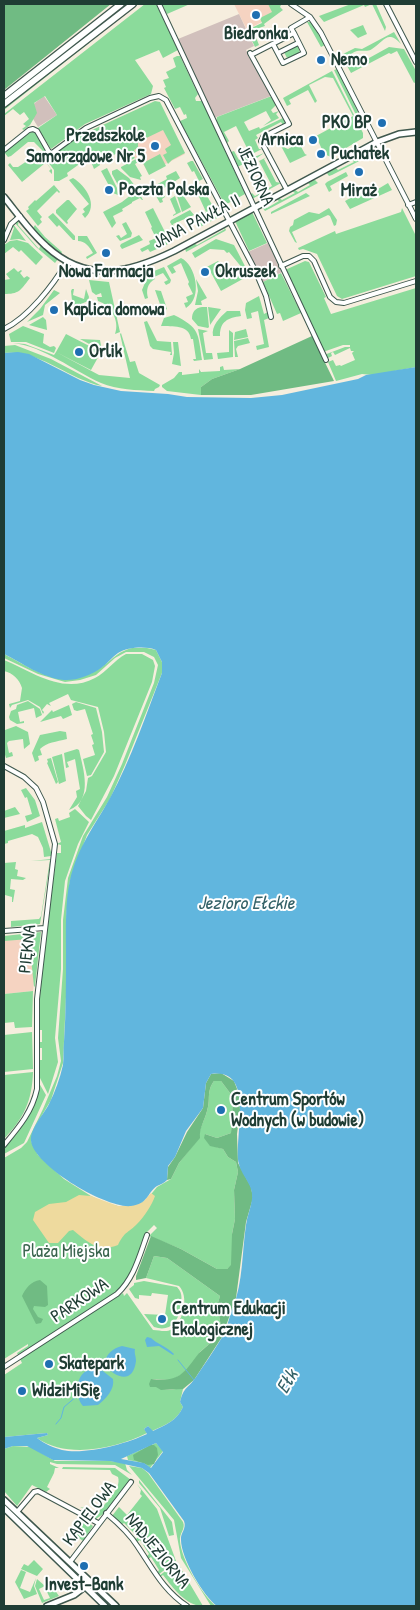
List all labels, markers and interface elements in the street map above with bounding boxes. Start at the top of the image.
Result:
marker: Biedronka [250,9,262,21]
place label: Biedronka [224,23,288,45]
place label: Nemo [331,49,367,71]
marker: Nemo [315,54,327,66]
place label: PKO BP [322,112,372,134]
marker: PKO BP [376,117,388,129]
place label: Przedszkole Samorządowe Nr 5 [26,125,145,168]
place label: Arnica [261,129,303,151]
marker: Arnica [307,134,319,146]
marker: Przedszkole Samorządowe Nr 5 [149,140,161,152]
street label: JEZIORNA [232,142,278,210]
place label: Puchatek [331,143,389,165]
marker: Puchatek [315,148,327,160]
marker: Miraż [353,166,365,178]
place label: Poczta Polska [119,179,209,201]
place label: Miraż [341,180,377,202]
marker: Poczta Polska [103,184,115,196]
street label: JANA PAWŁA II [150,190,244,254]
marker: Nowa Farmacja [100,247,112,259]
place label: Nowa Farmacja [59,261,153,283]
place label: Okruszek [215,261,276,283]
marker: Okruszek [199,266,211,278]
place label: Kaplica domowa [64,299,164,321]
marker: Kaplica domowa [48,304,60,316]
place label: Orlik [89,341,122,363]
marker: Orlik [73,346,85,358]
water label: Jezioro Ełckie [198,893,294,915]
street label: PIĘKNA [15,924,41,974]
place label: Centrum Sportów Wodnych (w budowie) [231,1089,364,1132]
marker: Centrum Sportów Wodnych (w budowie) [215,1104,227,1116]
park label: Plaża Miejska [23,1241,109,1263]
street label: PARKOWA [47,1274,113,1328]
place label: Centrum Edukacji Ekologicznej [172,1298,286,1340]
marker: Centrum Edukacji Ekologicznej [156,1313,168,1325]
place label: Skatepark [59,1353,124,1375]
marker: Skatepark [43,1358,55,1370]
water label: Ełk [272,1366,304,1398]
place label: WidziMiSię [32,1380,100,1402]
marker: WidziMiSię [16,1385,28,1397]
street label: KĄPIELOWA [59,1477,121,1551]
street label: NADJEZIORNA [120,1509,194,1593]
marker: Invest-Bank [78,1560,90,1572]
place label: Invest-Bank [45,1574,123,1596]

